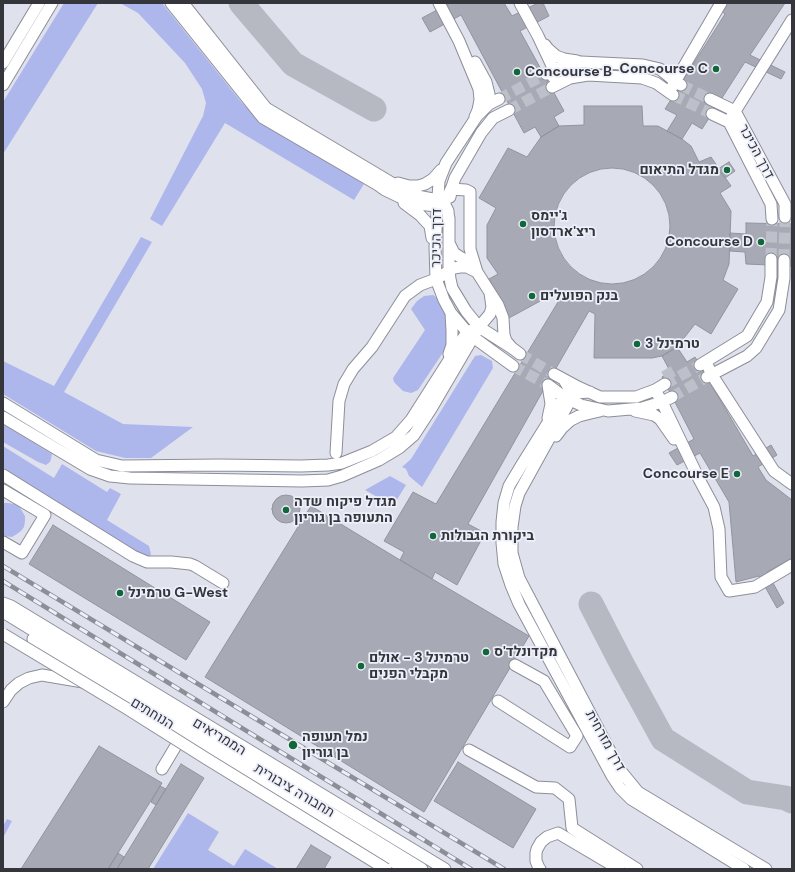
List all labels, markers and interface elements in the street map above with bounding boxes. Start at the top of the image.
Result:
place label: Concourse C [620,61,708,77]
place label: Concourse B [525,64,612,80]
marker: Concourse C [711,64,721,74]
marker: Concourse B [512,67,522,77]
street label: דרך הכיכר [735,122,777,182]
place label: מגדל התיאום [639,162,719,178]
marker: מגדל התיאום [722,165,732,175]
street label: דרך הכיכר [428,208,446,268]
place label: ג'יימס ריצ'ארדסון [531,208,596,240]
marker: ג'יימס ריצ'ארדסון [518,219,528,229]
place label: Concourse D [665,234,753,250]
marker: Concourse D [756,237,766,247]
place label: בנק הפועלים [540,288,618,304]
marker: בנק הפועלים [527,291,537,301]
place label: טרמינל 3 [645,336,700,352]
marker: טרמינל 3 [632,339,642,349]
place label: Concourse E [643,466,729,482]
marker: Concourse E [732,469,742,479]
place label: מגדל פיקוח שדה התעופה בן גוריון [294,494,396,526]
marker: מגדל פיקוח שדה התעופה בן גוריון [281,505,291,515]
place label: ביקורת הגבולות [441,528,534,544]
marker: ביקורת הגבולות [428,531,438,541]
place label: טרמינל G-West [128,585,228,601]
marker: טרמינל G-West [115,588,125,598]
place label: מקדונלד'ס [494,644,558,660]
marker: מקדונלד'ס [481,647,491,657]
place label: טרמינל 3 - אולם מקבלי הפנים [369,650,469,682]
marker: טרמינל 3 - אולם מקבלי הפנים [356,661,366,671]
street label: הנוחתים [127,694,177,734]
street label: דרך מזרחית [581,708,629,774]
street label: הממריאים [189,715,249,759]
place label: נמל תעופה בן גוריון [302,729,368,762]
marker: נמל תעופה בן גוריון [287,739,299,751]
street label: תחבורה ציבורית [251,760,337,822]

